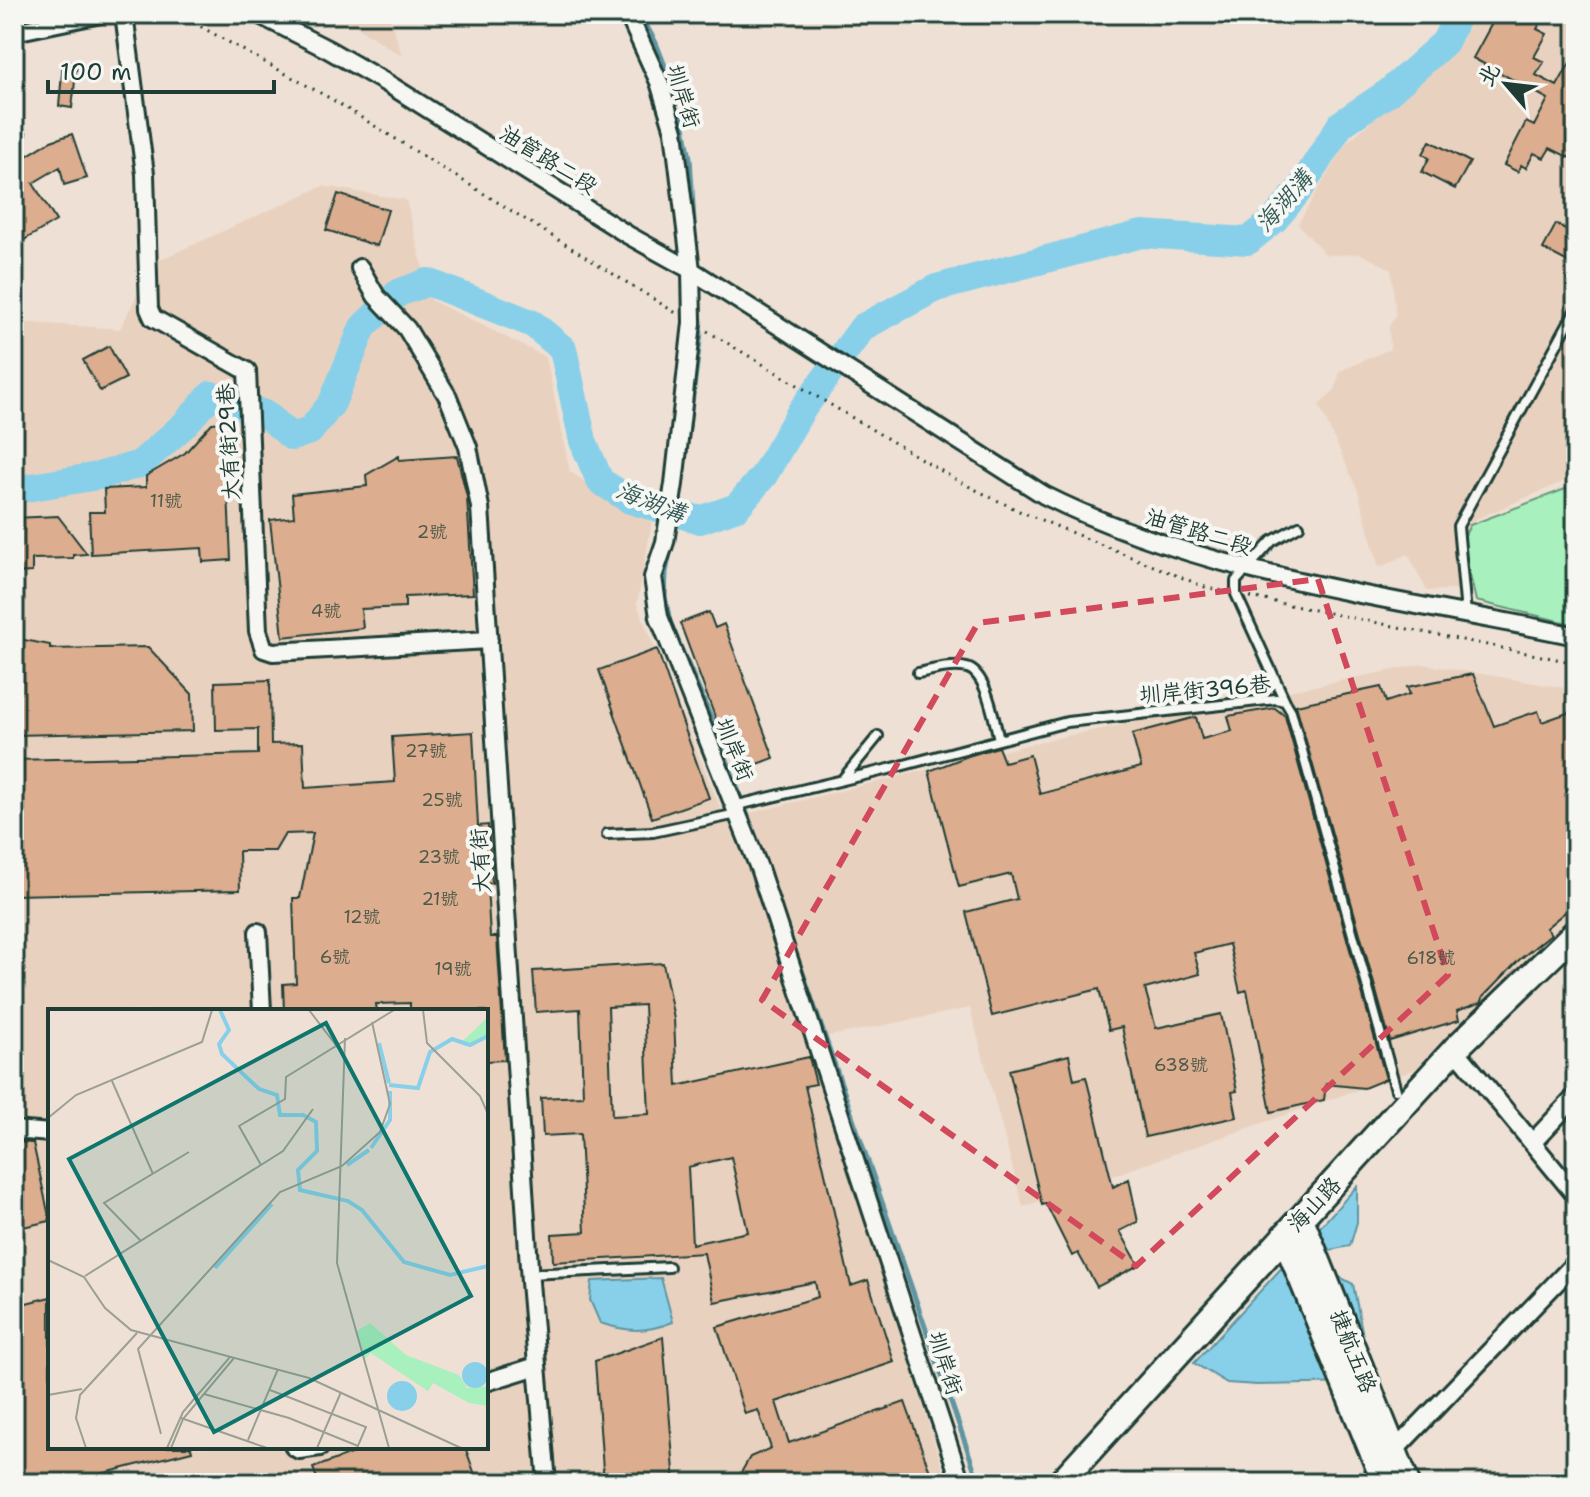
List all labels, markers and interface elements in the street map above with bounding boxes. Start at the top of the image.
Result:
scale bar [48,44,274,94]
north arrow [1466,44,1546,124]
text: 100 m [60,56,132,88]
text: 北 [1471,58,1507,91]
street label: 圳岸街 [660,60,707,132]
street label: 油管路二段 [494,118,603,201]
water label: 海湖溝 [1248,162,1321,239]
street label: 大有街29巷 [211,382,246,501]
water label: 海湖溝 [612,474,692,531]
house number: 11號 [150,489,182,513]
street label: 油管路二段 [1142,502,1256,561]
house number: 2號 [417,520,447,544]
house number: 4號 [311,599,341,623]
street label: 圳岸街396巷 [1138,669,1272,710]
street label: 圳岸街 [709,713,760,785]
house number: 27號 [405,739,447,763]
house number: 25號 [421,788,463,812]
street label: 大有街 [464,827,497,895]
house number: 23號 [418,845,460,869]
house number: 21號 [421,887,459,911]
house number: 12號 [343,905,381,929]
house number: 6號 [320,945,350,969]
house number: 618號 [1406,946,1456,970]
house number: 19號 [434,957,472,981]
inset map [48,1009,488,1449]
house number: 638號 [1154,1053,1208,1077]
street label: 海山路 [1281,1170,1347,1238]
street label: 捷航五路 [1324,1305,1383,1397]
street label: 圳岸街 [922,1327,970,1399]

